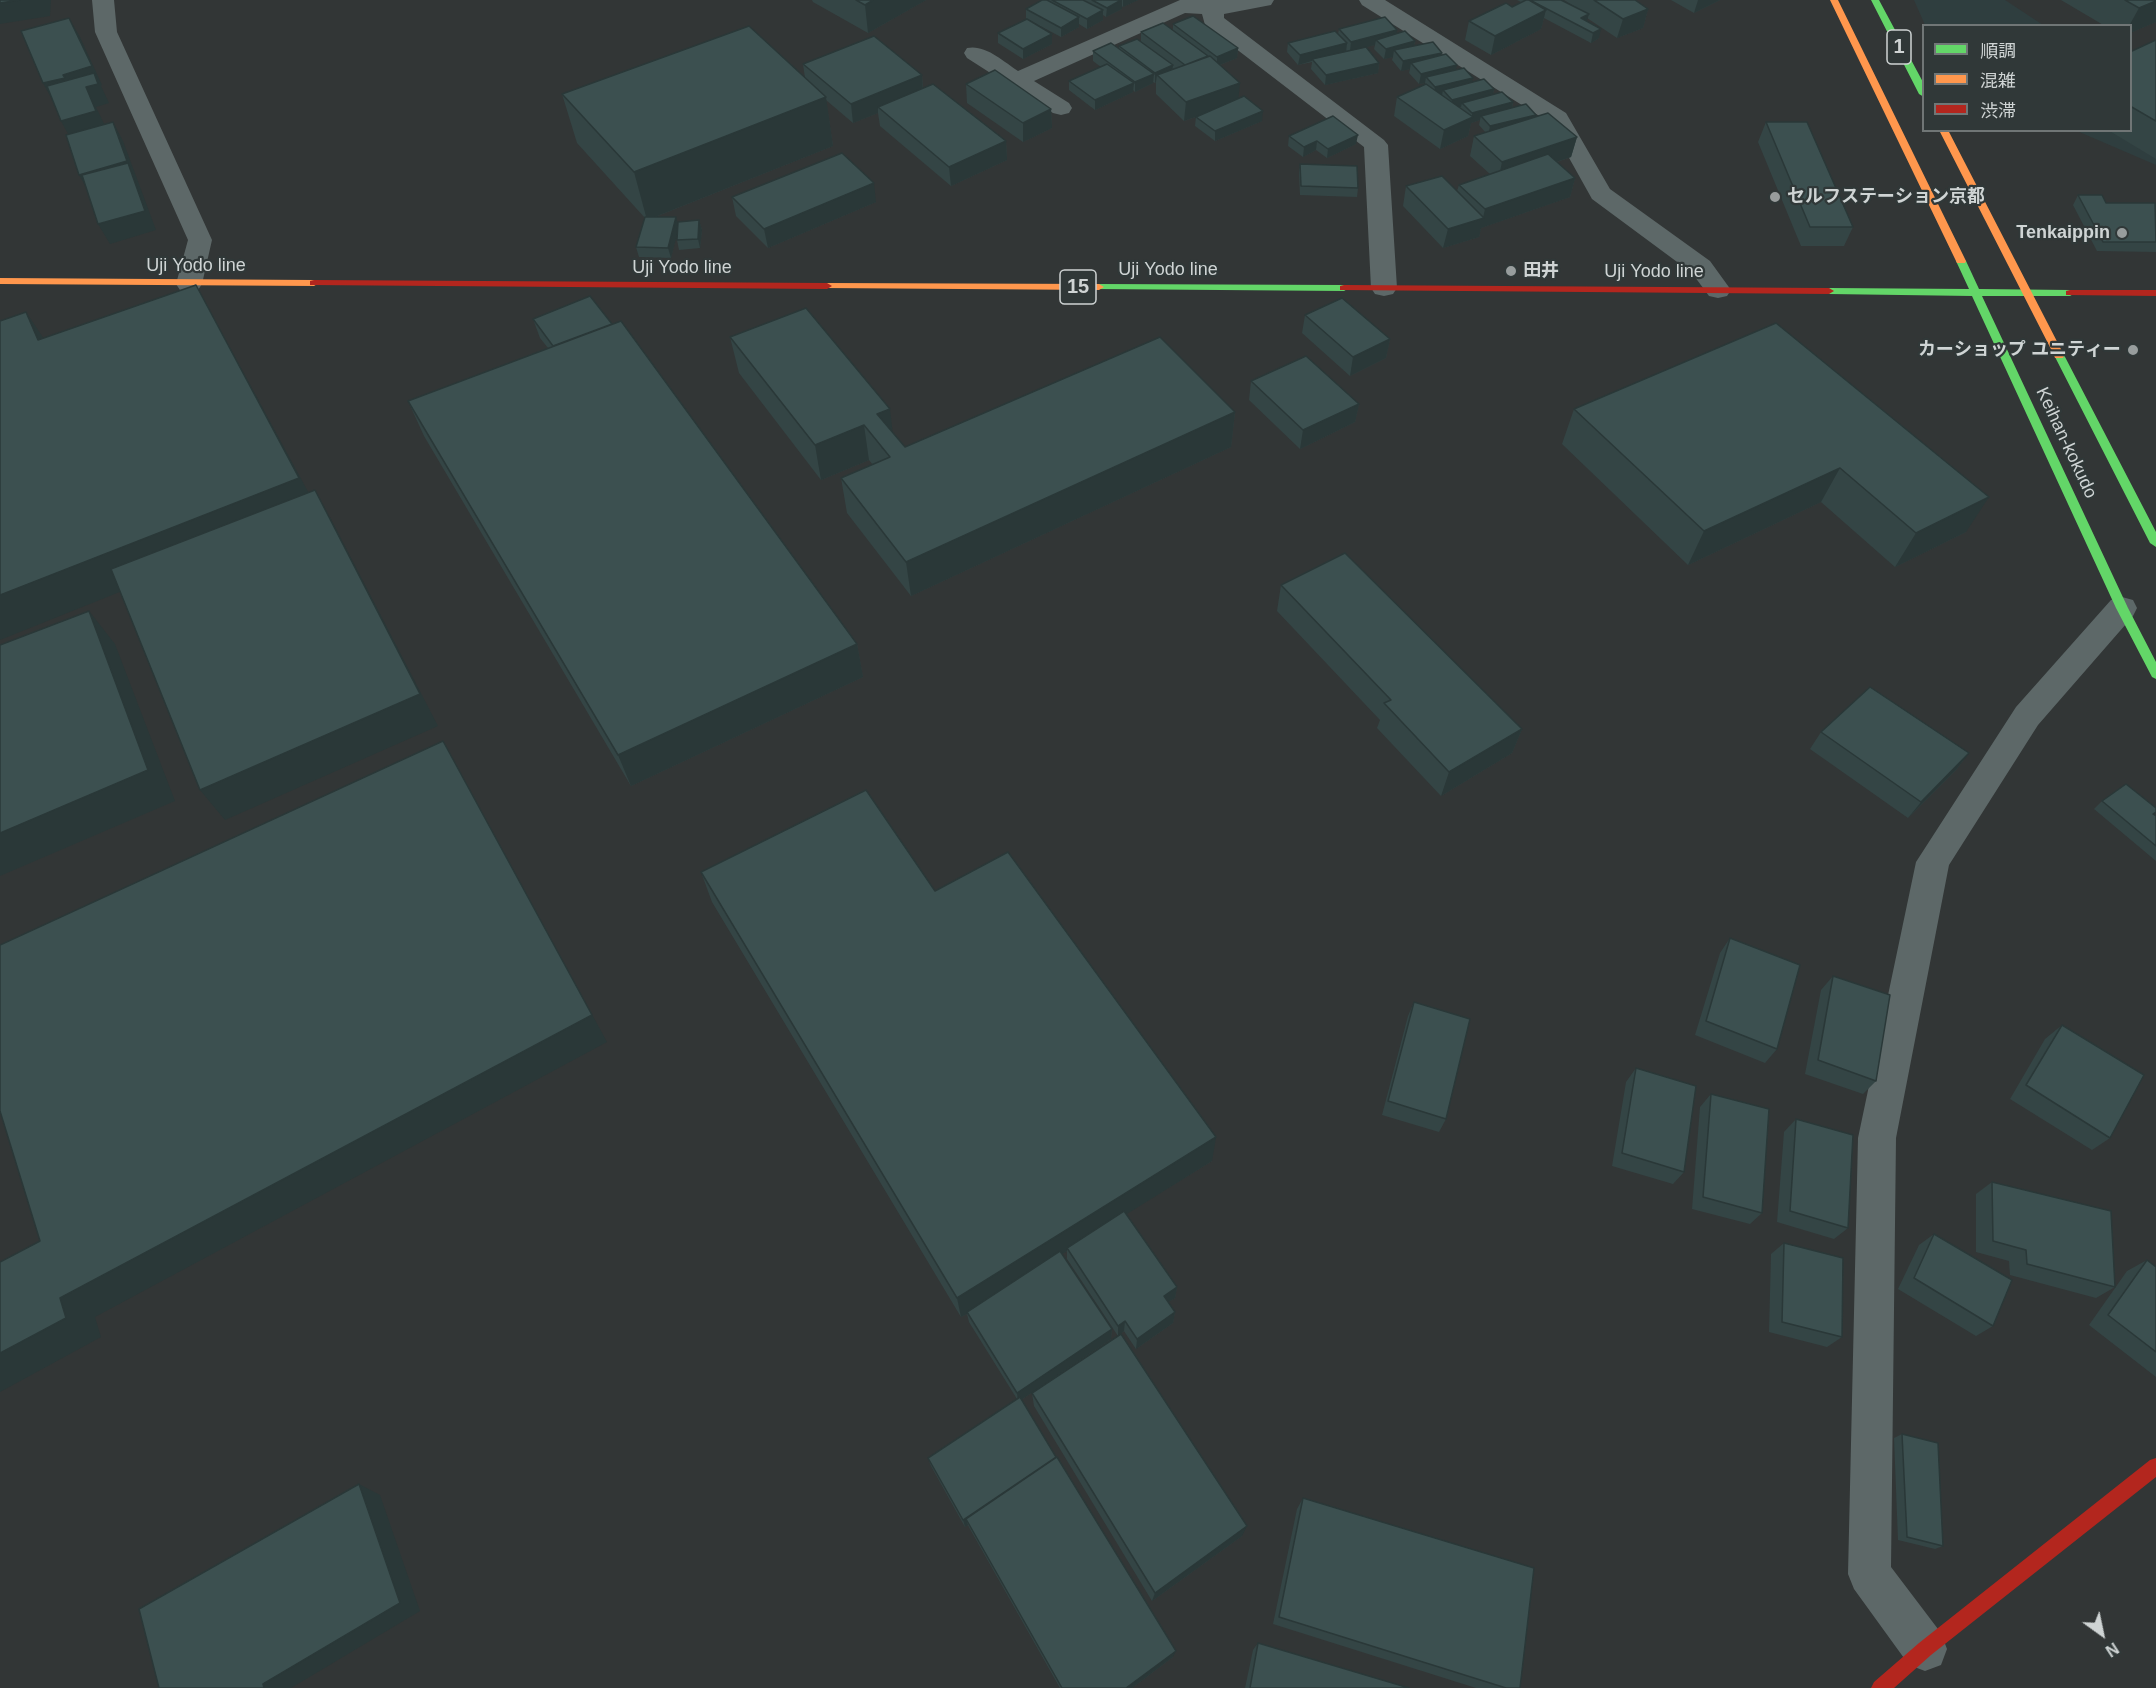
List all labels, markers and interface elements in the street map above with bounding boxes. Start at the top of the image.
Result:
legend [1922,24,2132,132]
road number: 1 [1887,30,1911,64]
text: 順調 [1980,41,2016,61]
text: 混雑 [1980,71,2016,91]
text: 渋滞 [1980,101,2016,121]
place label: セルフステーション京都 [1787,186,1985,208]
marker: セルフステーション京都 [1768,190,1782,204]
place label: Tenkaippin [2016,222,2110,244]
marker: Tenkaippin [2115,226,2129,240]
street label: Uji Yodo line [146,255,246,277]
street label: Uji Yodo line [632,257,732,279]
street label: Uji Yodo line [1118,259,1218,281]
place label: 田井 [1523,260,1559,282]
street label: Uji Yodo line [1604,261,1704,283]
marker: 田井 [1504,264,1518,278]
road number: 15 [1060,270,1096,304]
place label: カーショップ ユニティー [1918,339,2121,361]
marker: カーショップ ユニティー [2126,343,2140,357]
street label: Keihan-kokudo [2031,384,2101,502]
north arrow [2072,1604,2132,1664]
text: N [2103,1639,2122,1660]

